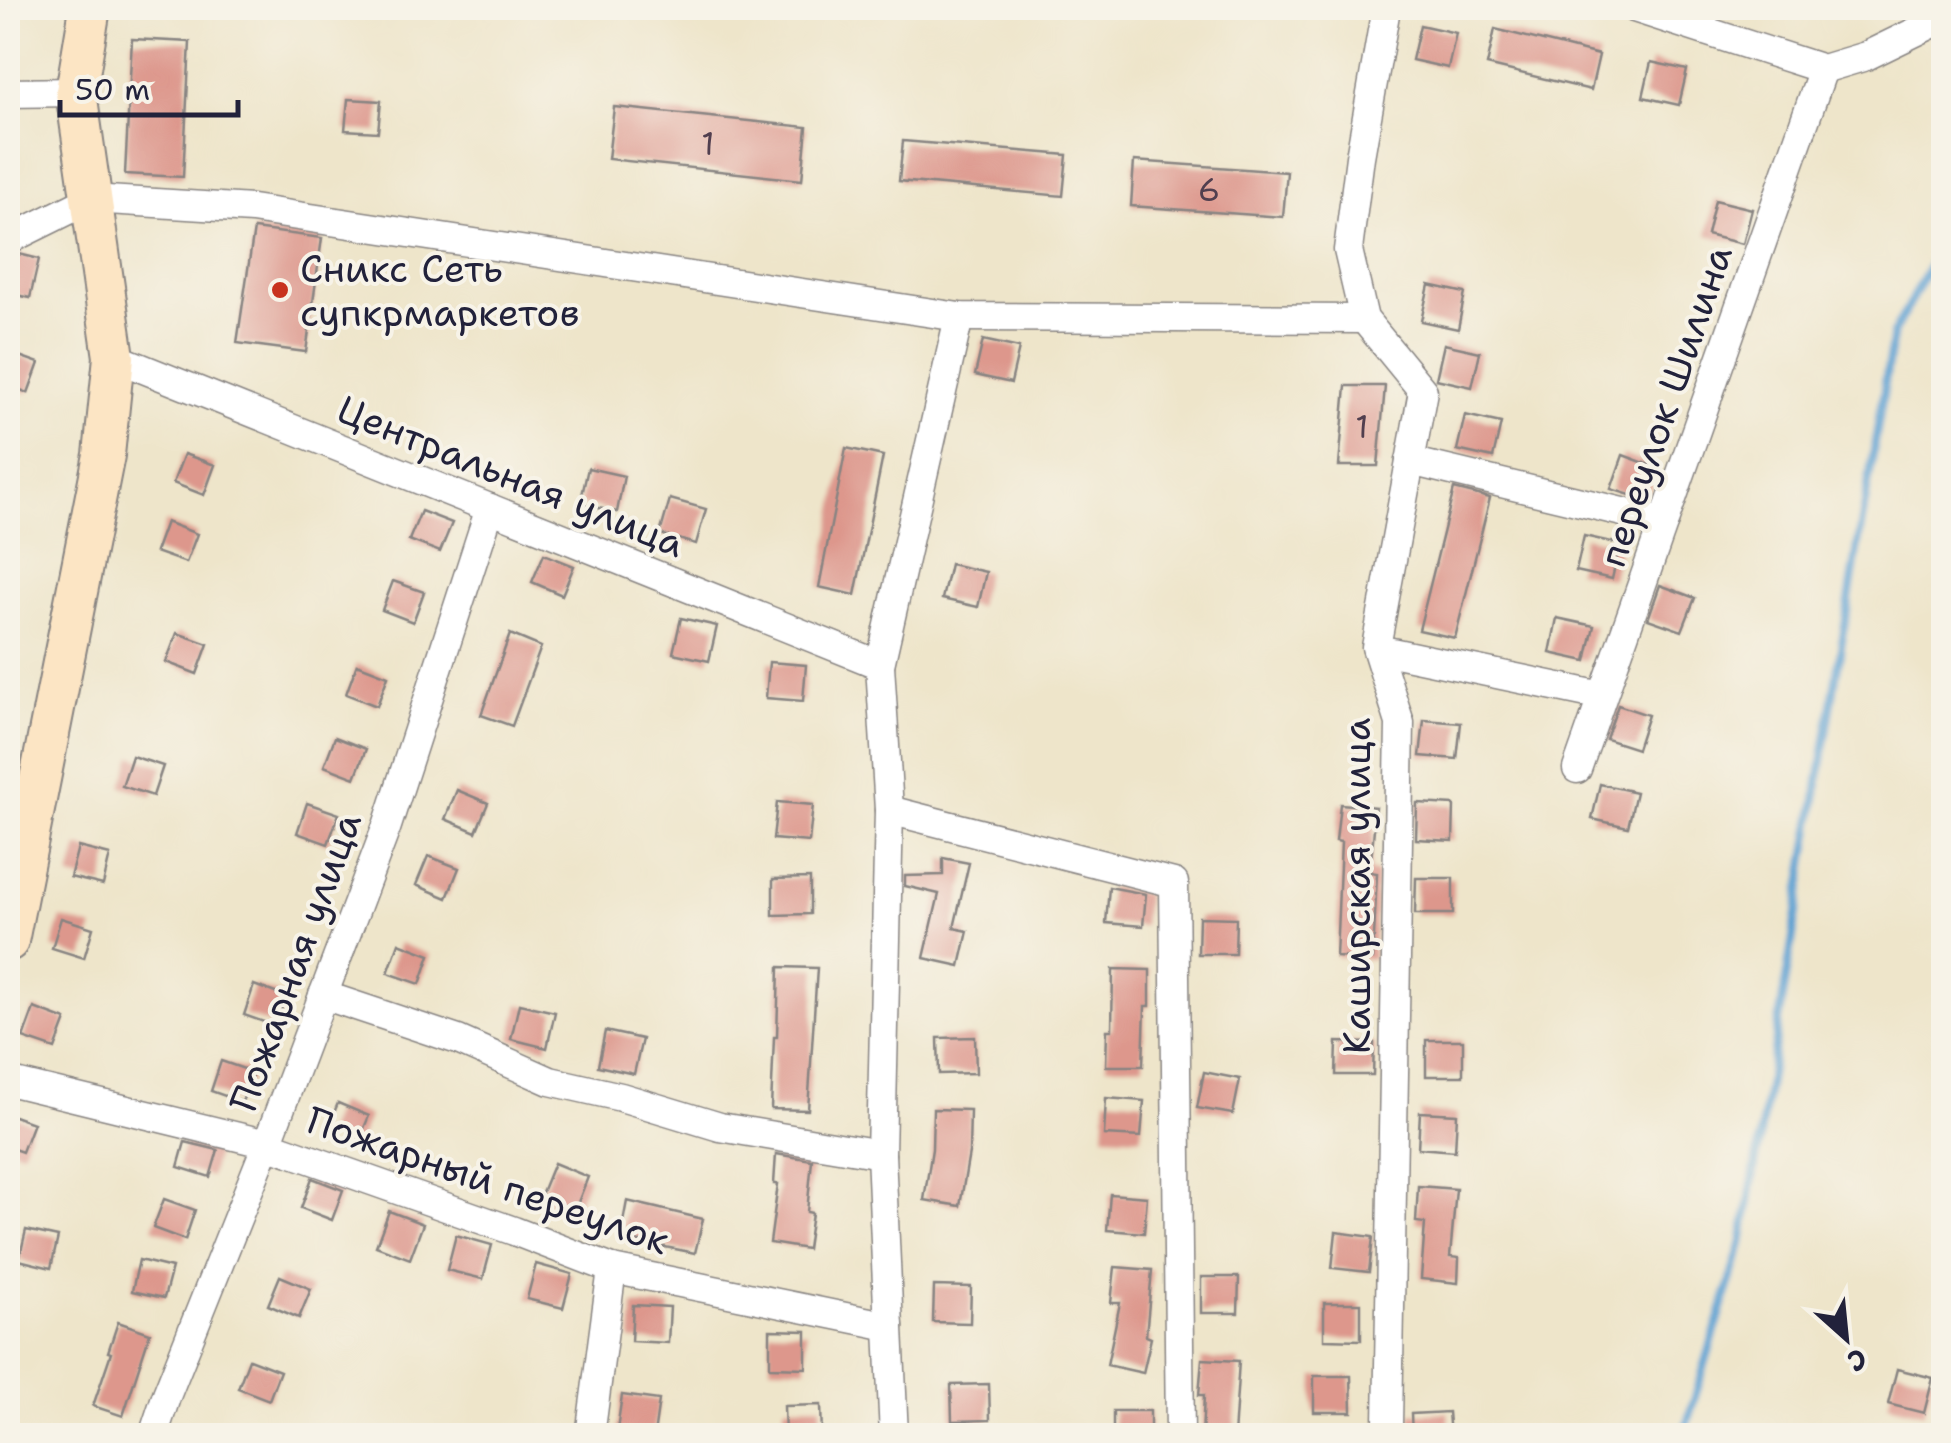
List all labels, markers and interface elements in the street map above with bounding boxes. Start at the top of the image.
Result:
scale bar [60,55,238,117]
text: 50 m [75,69,150,110]
house number: 1 [701,122,715,165]
house number: 6 [1198,168,1220,211]
street label: переулок Шилина [1586,238,1744,573]
place label: Сникс Сеть супкрмаркетов [300,243,580,338]
marker: Сникс Сеть супкрмаркетов [269,279,291,301]
street label: Центральная улица [330,383,692,569]
house number: 1 [1355,405,1369,448]
street label: Каширская улица [1331,717,1382,1054]
street label: Пожарная улица [217,805,373,1119]
street label: Пожарный переулок [300,1094,676,1266]
north arrow [1796,1288,1896,1388]
text: С [1841,1339,1874,1381]

